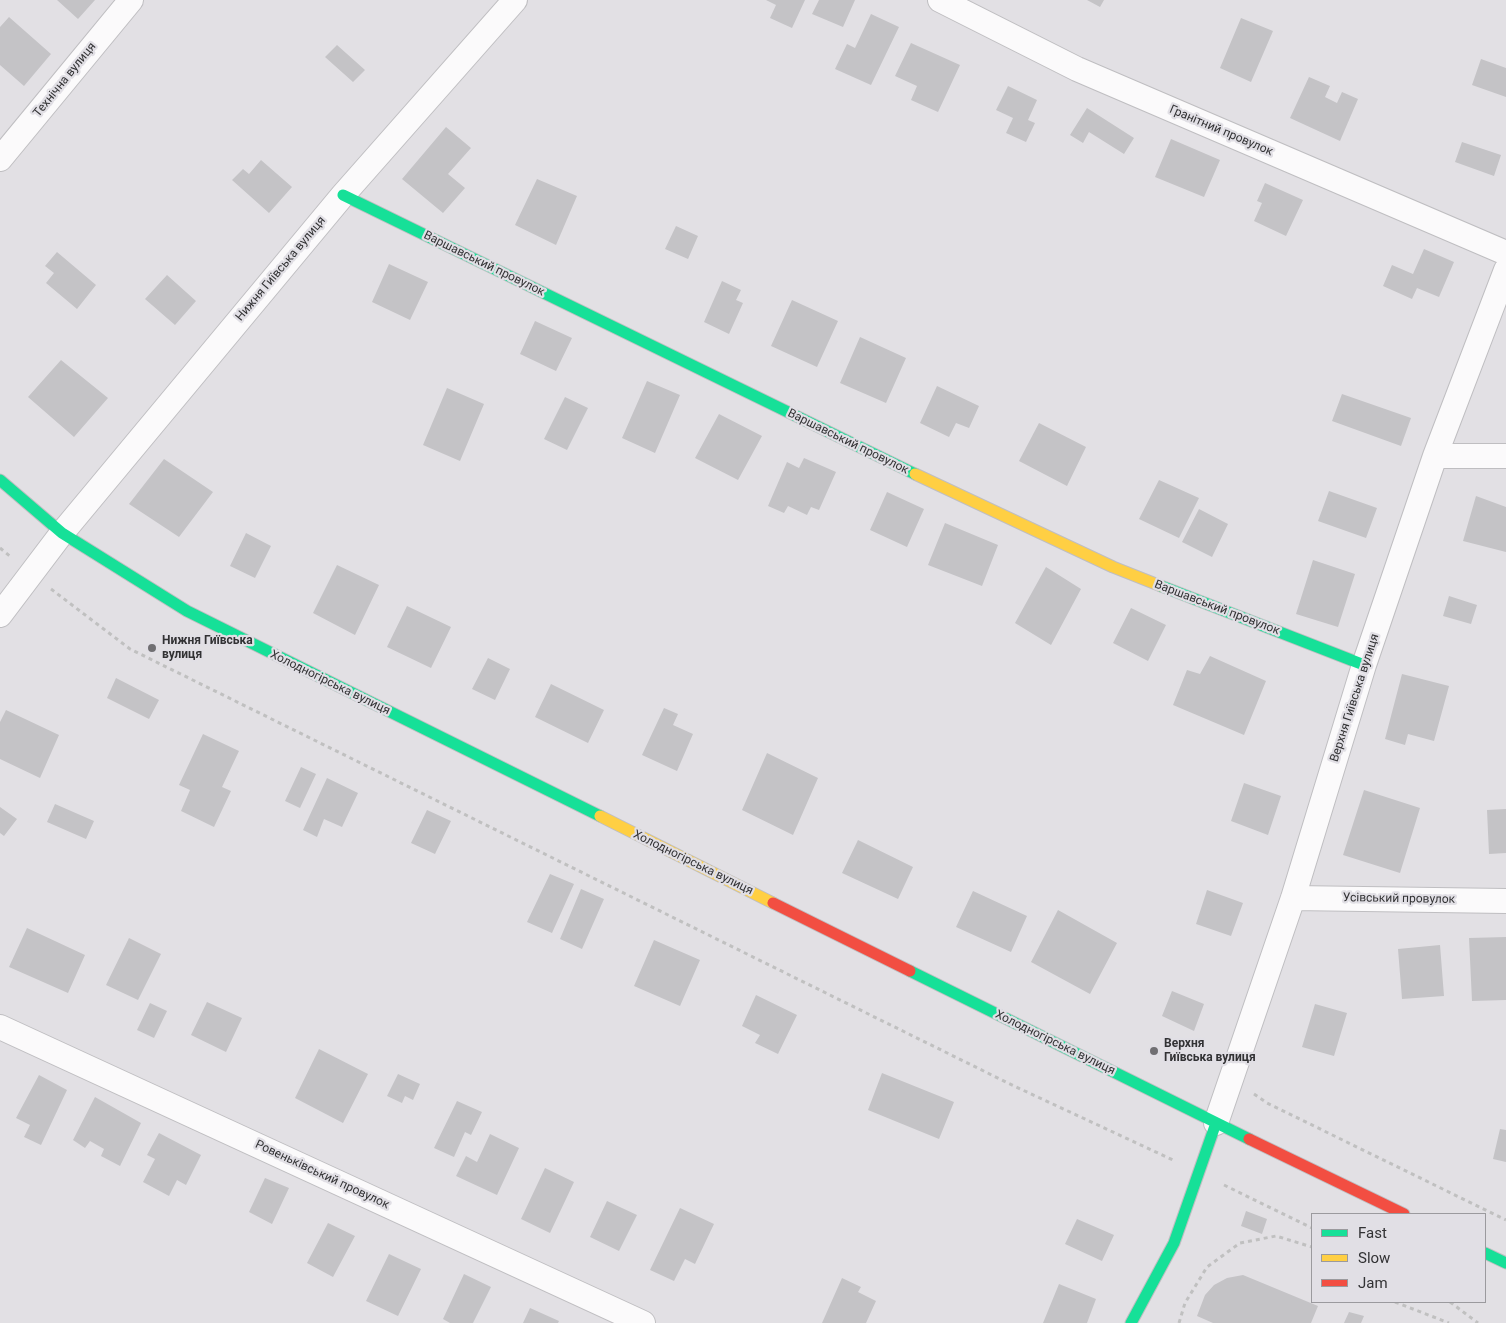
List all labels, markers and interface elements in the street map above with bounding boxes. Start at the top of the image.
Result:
street label: Технічна вулиця [31,40,99,120]
street label: Гранітний провулок [1167,103,1275,159]
street label: Нижня Гиївська вулиця [233,214,329,324]
street label: Варшавський провулок [421,228,547,300]
street label: Варшавський провулок [785,406,911,478]
street label: Варшавський провулок [1152,577,1282,639]
street label: Верхня Гиївська вулиця [1327,632,1383,764]
place label: Нижня Гиївська вулиця [162,634,253,662]
marker: Нижня Гиївська вулиця [146,642,158,654]
street label: Холодногірська вулиця [268,648,392,718]
street label: Холодногірська вулиця [631,828,755,898]
street label: Усівський провулок [1343,891,1455,907]
street label: Холодногірська вулиця [993,1008,1117,1078]
place label: Верхня Гиївська вулиця [1164,1037,1256,1065]
marker: Верхня Гиївська вулиця [1148,1045,1160,1057]
street label: Ровеньківський провулок [253,1138,391,1212]
legend [1311,1213,1486,1303]
text: Fast [1358,1224,1387,1242]
text: Slow [1358,1249,1390,1267]
text: Jam [1358,1274,1388,1292]

